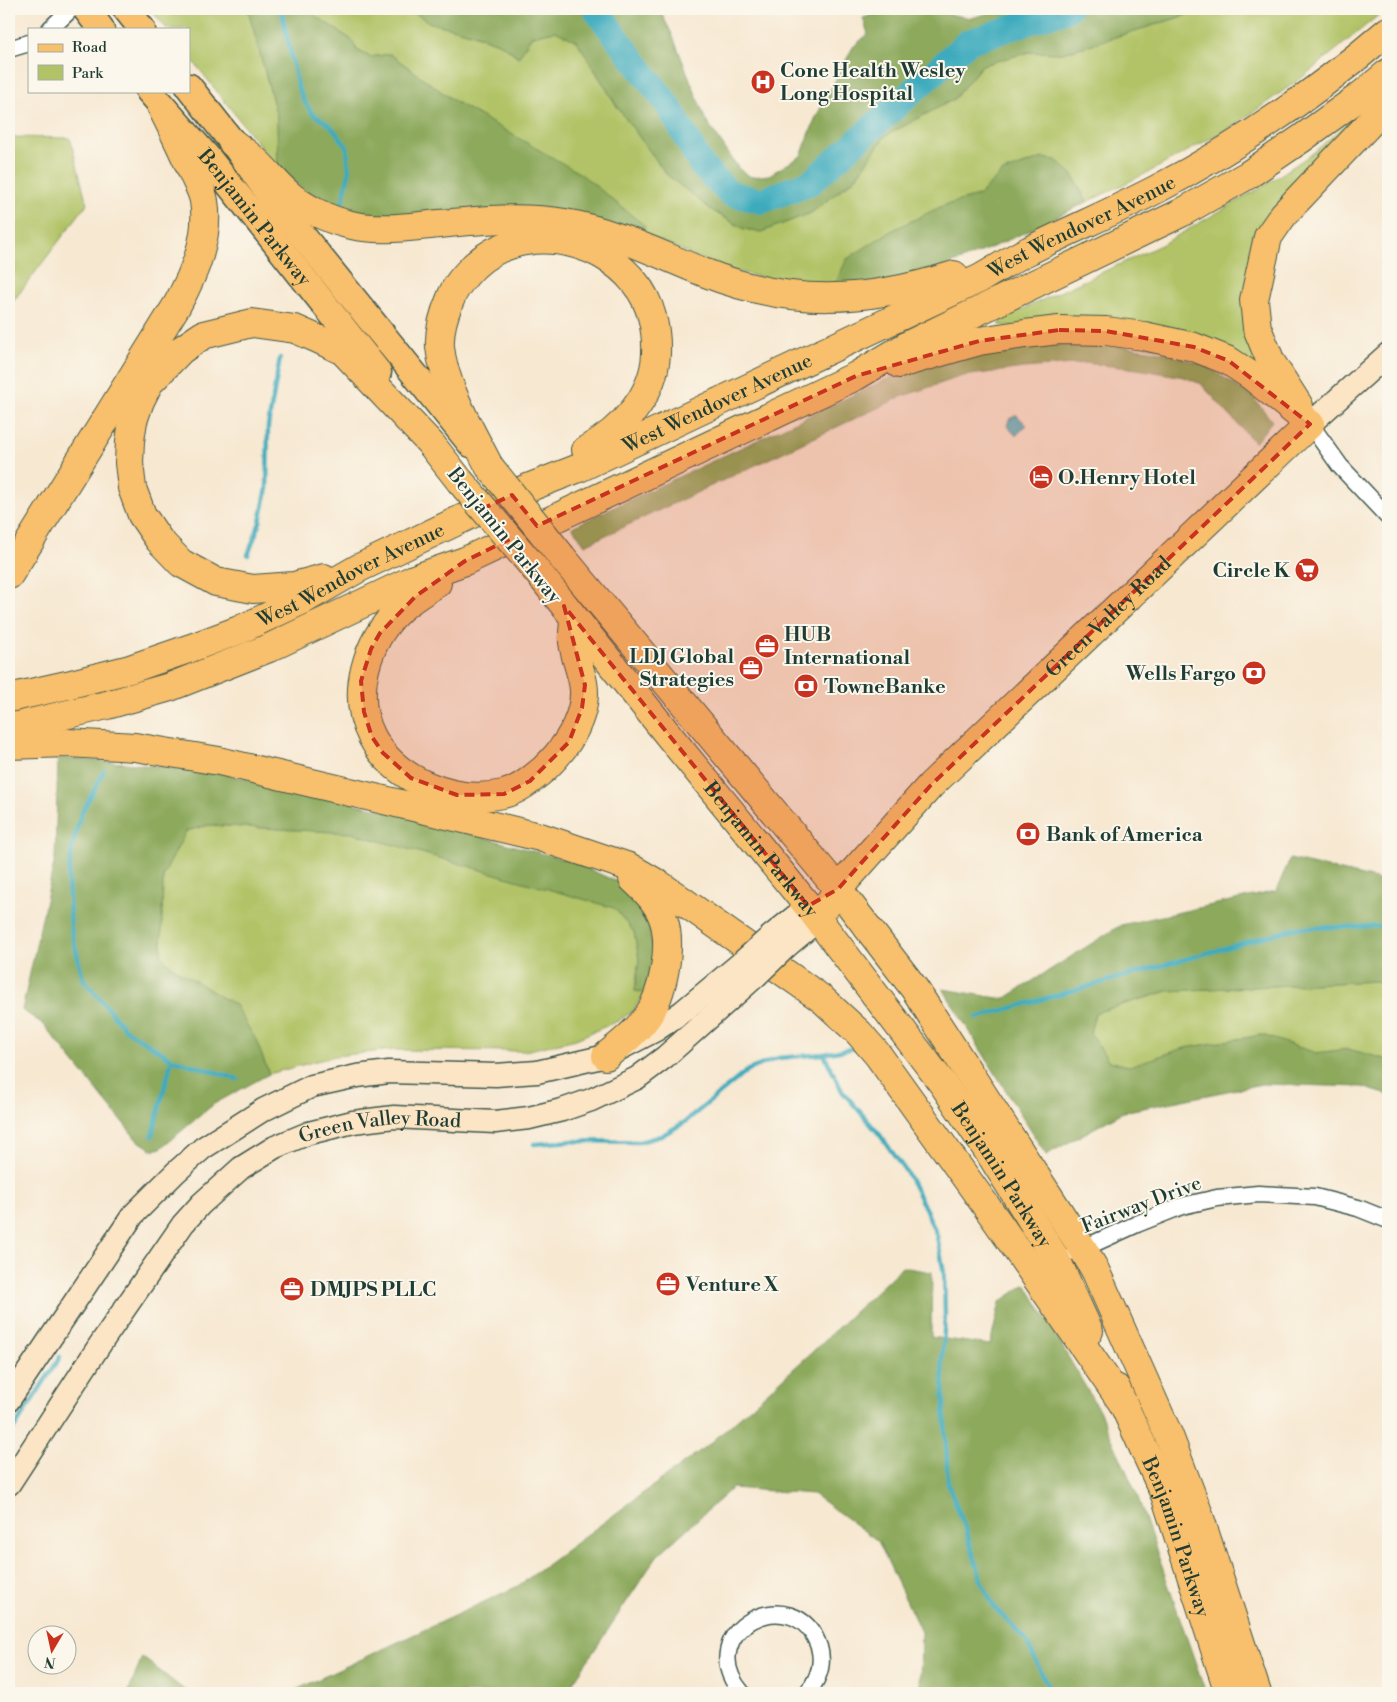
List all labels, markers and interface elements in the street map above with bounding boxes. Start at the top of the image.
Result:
legend [28,28,190,92]
text: Road [72,38,107,57]
place label: Cone Health Wesley Long Hospital [780,59,966,107]
text: Park [72,64,104,83]
hospital icon: Cone Health Wesley Long Hospital [750,69,776,95]
street label: Benjamin Parkway [191,144,316,292]
street label: West Wendover Avenue [983,170,1181,286]
street label: West Wendover Avenue [618,349,817,460]
street label: Benjamin Parkway [441,462,567,609]
hotel icon: O.Henry Hotel [1028,464,1054,490]
place label: O.Henry Hotel [1058,466,1196,491]
street label: West Wendover Avenue [253,518,449,634]
street label: Green Valley Road [1041,551,1178,683]
supermarket icon: Circle K [1294,557,1320,583]
place label: Circle K [1212,559,1291,584]
place label: HUB International [784,623,910,671]
office icon: HUB International [754,633,780,659]
place label: LDJ Global Strategies [629,645,734,693]
office icon: LDJ Global Strategies [738,655,764,681]
bank icon: Wells Fargo [1241,660,1267,686]
place label: Wells Fargo [1124,662,1236,687]
bank icon: TowneBanke [793,673,819,699]
place label: TowneBanke [824,675,946,700]
street label: Benjamin Parkway [697,776,823,923]
bank icon: Bank of America [1015,821,1041,847]
place label: Bank of America [1046,823,1203,848]
street label: Benjamin Parkway [944,1097,1057,1253]
street label: Green Valley Road [295,1106,462,1150]
street label: Fairway Drive [1078,1171,1205,1240]
office icon: Venture X [655,1271,681,1297]
place label: Venture X [685,1273,779,1298]
office icon: DMJPS PLLC [279,1276,305,1302]
place label: DMJPS PLLC [310,1278,436,1303]
street label: Benjamin Parkway [1135,1452,1215,1621]
north arrow [28,1624,78,1674]
text: N [43,1652,57,1672]

